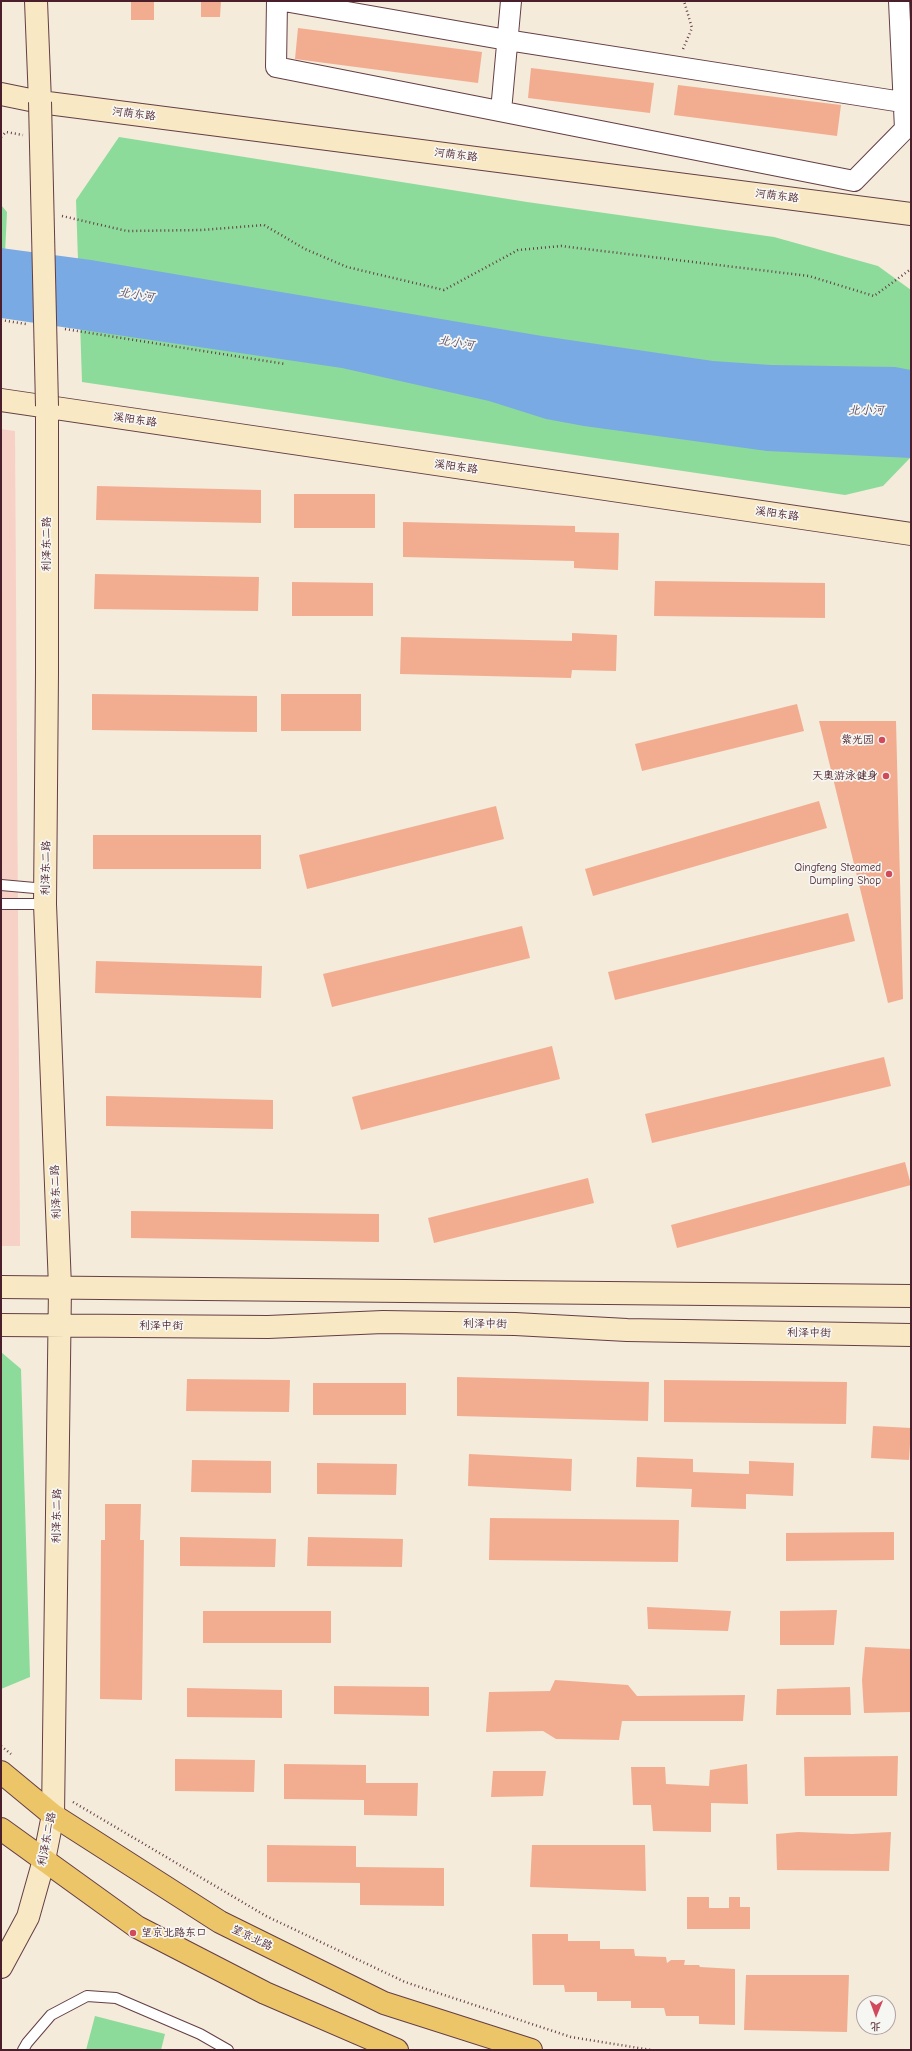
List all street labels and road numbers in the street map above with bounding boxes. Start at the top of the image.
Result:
street label: 河荫东路 [111,105,157,123]
street label: 河荫东路 [433,146,479,164]
street label: 河荫东路 [754,187,800,205]
street label: 溪阳东路 [112,410,158,430]
street label: 溪阳东路 [433,457,479,477]
street label: 溪阳东路 [754,504,800,524]
street label: 利泽东二路 [40,517,54,571]
street label: 利泽东二路 [39,840,53,896]
street label: 利泽东二路 [48,1164,64,1220]
street label: 利泽中街 [463,1317,507,1331]
street label: 利泽中街 [139,1319,183,1333]
street label: 利泽中街 [787,1326,831,1340]
street label: 利泽东二路 [50,1488,64,1544]
street label: 利泽东二路 [35,1811,59,1867]
street label: 望京北路 [229,1922,275,1954]

